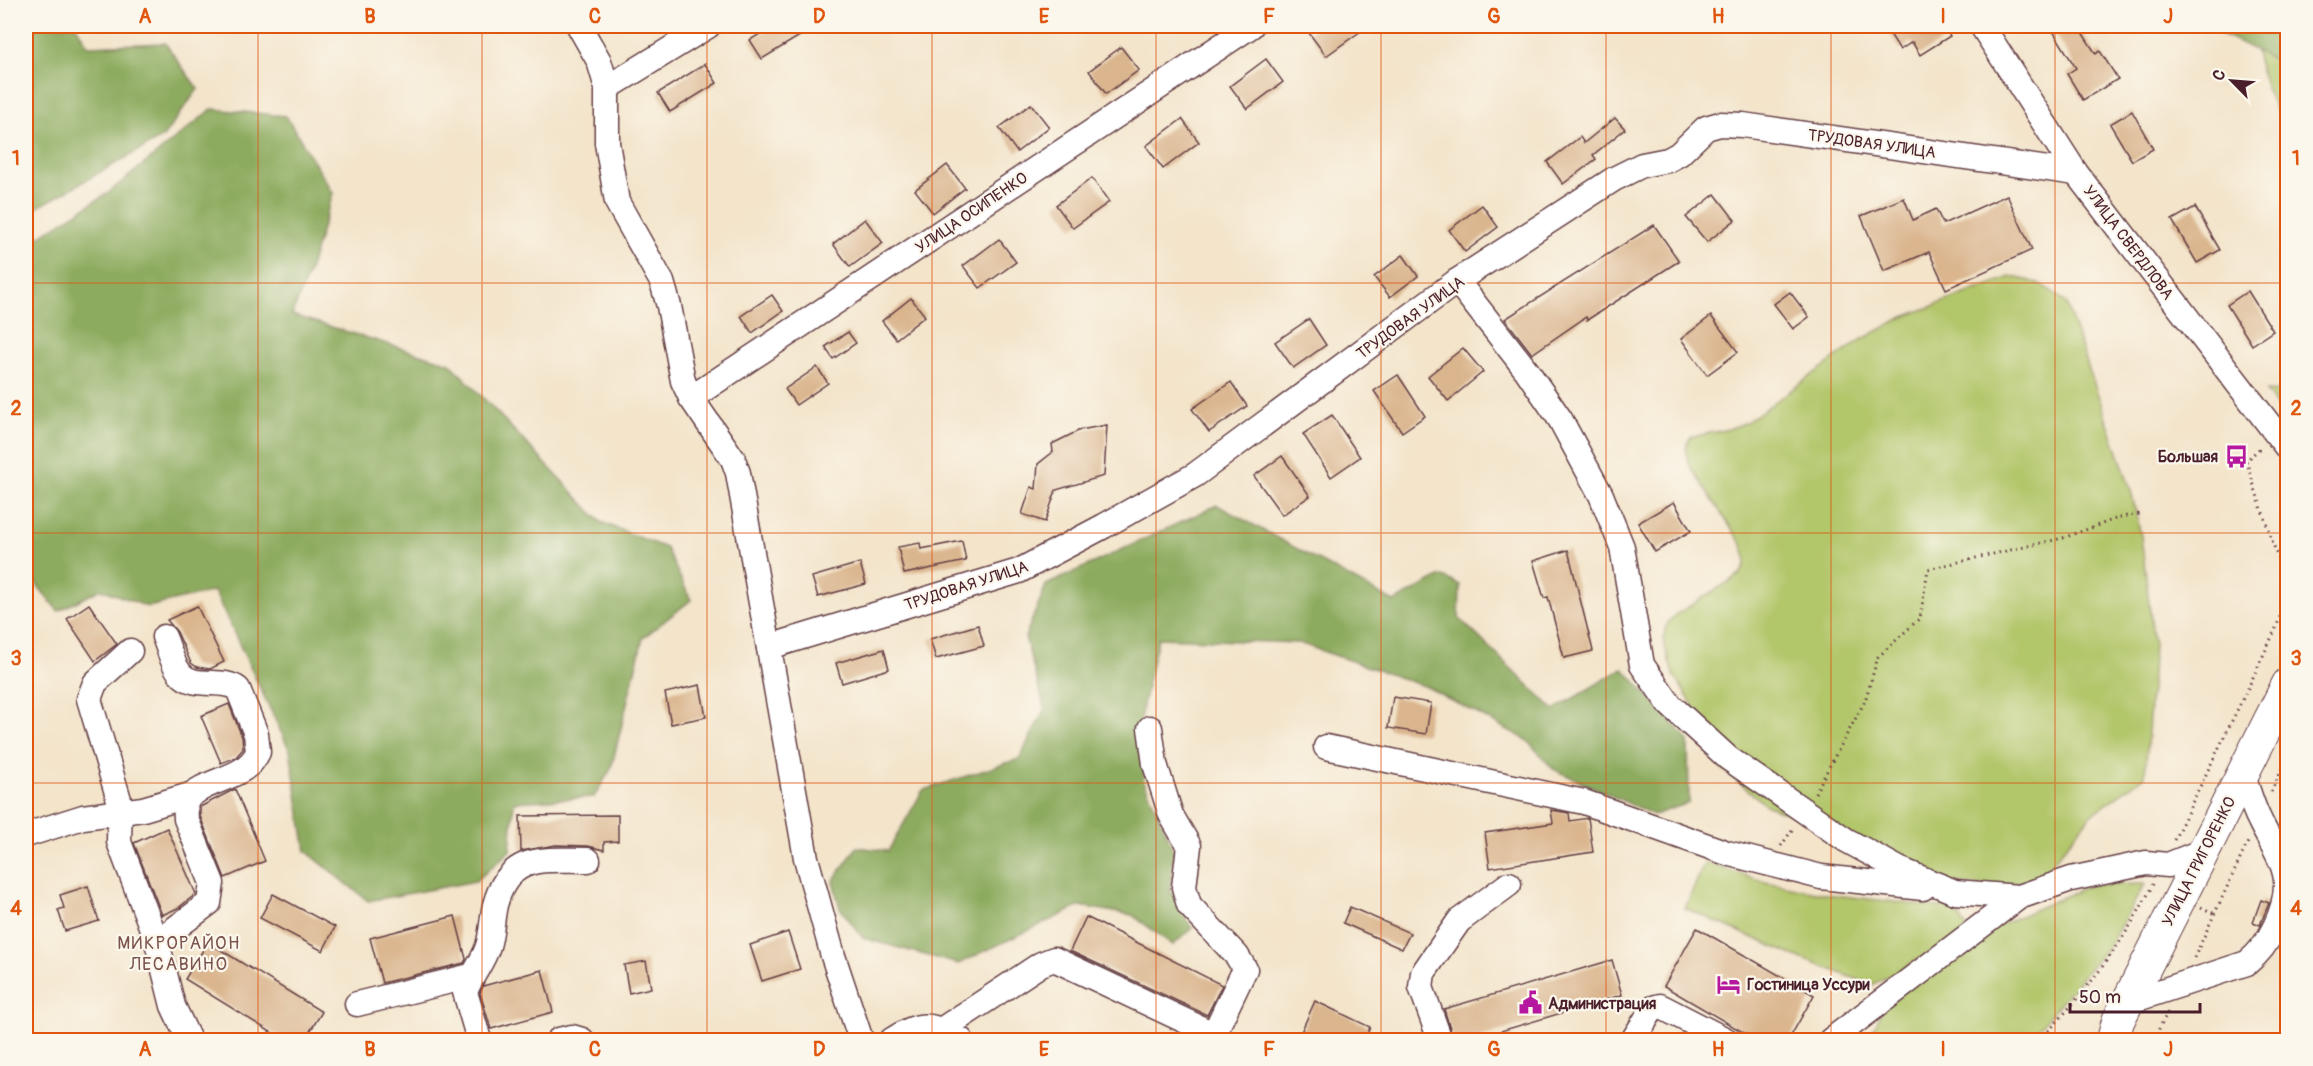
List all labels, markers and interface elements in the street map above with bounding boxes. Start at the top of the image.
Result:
text: A [139,4,152,29]
text: B [364,4,376,29]
text: C [589,4,601,29]
text: D [813,4,826,29]
text: E [1039,4,1050,29]
text: F [1263,4,1275,29]
text: G [1487,4,1501,29]
text: H [1712,4,1725,29]
text: I [1940,4,1946,29]
text: J [2163,4,2173,29]
north arrow [2202,51,2262,111]
text: С [2208,66,2231,84]
street label: ТРУДОВАЯ УЛИЦА [1807,125,1937,163]
text: 1 [12,146,20,171]
text: 1 [2292,146,2300,171]
street label: УЛИЦА ОСИПЕНКО [912,168,1031,258]
street label: УЛИЦА СВЕРДЛОВА [2079,181,2178,304]
street label: ТРУДОВАЯ УЛИЦА [1353,272,1469,364]
text: 2 [10,396,22,421]
text: 2 [2290,396,2302,421]
bus stop icon: Большая [2223,443,2249,469]
place label: Большая [2158,447,2218,467]
street label: ТРУДОВАЯ УЛИЦА [902,557,1031,615]
text: 3 [10,646,22,671]
text: 3 [2290,646,2302,671]
street label: УЛИЦА ГРИГОРЕНКО [2158,793,2240,930]
text: 4 [10,896,22,921]
text: 4 [2290,896,2302,921]
district label: МИКРОРАЙОН ЛЕСАВИНО [117,932,241,976]
hotel icon: Гостиница Уссури [1716,971,1742,997]
place label: Гостиница Уссури [1747,975,1870,995]
scale bar [2070,976,2200,1014]
text: 50 m [2079,986,2121,1009]
public building icon: Администрация [1517,990,1543,1016]
place label: Администрация [1548,994,1657,1014]
text: A [139,1037,152,1062]
text: B [364,1037,376,1062]
text: C [589,1037,601,1062]
text: D [813,1037,826,1062]
text: E [1039,1037,1050,1062]
text: F [1263,1037,1275,1062]
text: G [1487,1037,1501,1062]
text: H [1712,1037,1725,1062]
text: I [1940,1037,1946,1062]
text: J [2163,1037,2173,1062]

